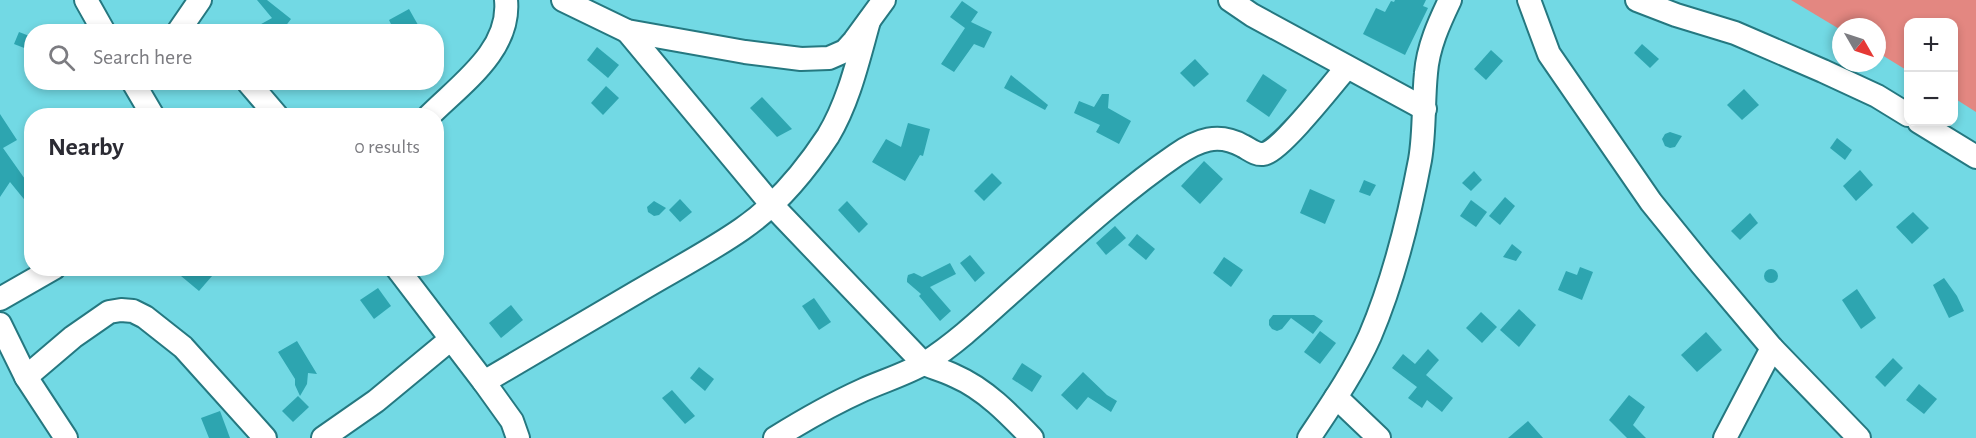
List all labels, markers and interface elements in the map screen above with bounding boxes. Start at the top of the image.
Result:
north arrow [1832,18,1886,72]
map controls [1904,18,1958,126]
button: + [1904,18,1958,72]
search box [24,24,444,90]
icon: search [45,41,78,74]
text: Search here [93,46,192,68]
button: − [1904,72,1958,126]
text: Nearby [48,134,124,160]
text: 0 results [354,137,420,157]

